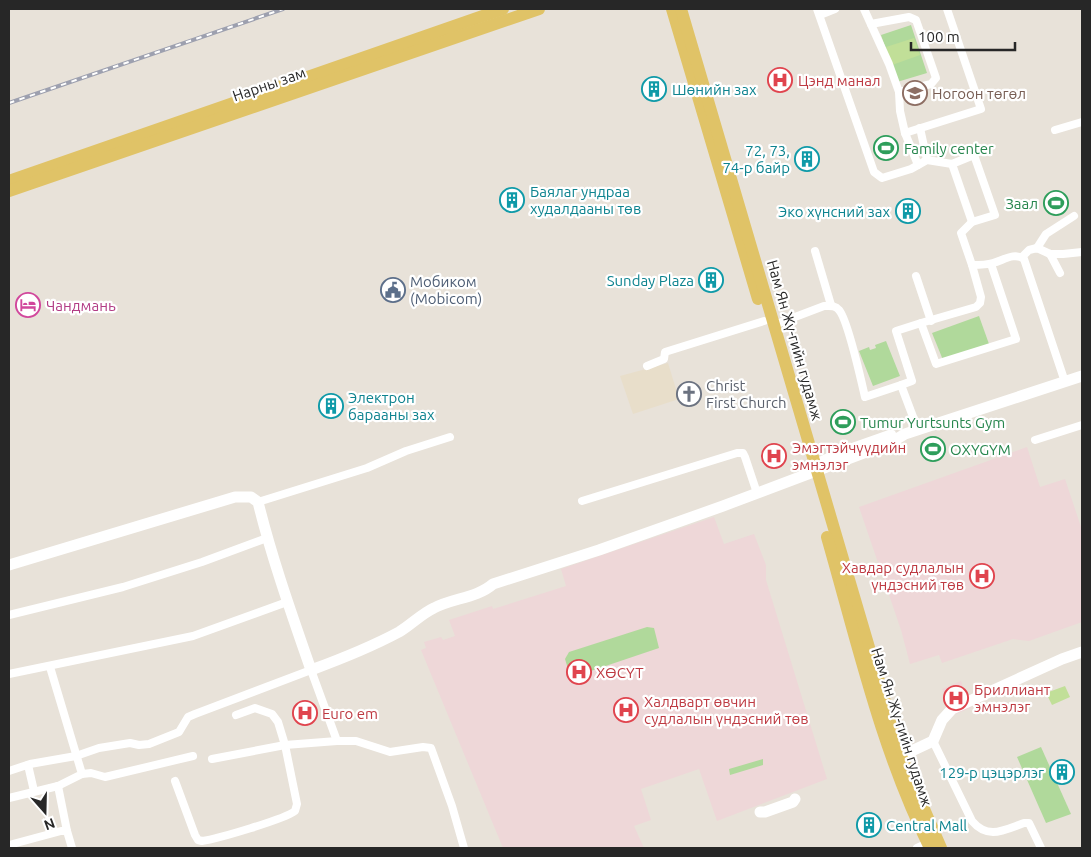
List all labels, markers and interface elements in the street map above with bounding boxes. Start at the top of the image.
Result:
scale bar [911,20,1015,52]
text: 100 m [918,28,960,45]
street label: Нарны зам [230,64,308,104]
hospital icon: Цэнд манал [767,67,793,93]
place label: Цэнд манал [798,72,881,89]
building icon: Шөнийн зах [641,76,667,102]
school or university icon: Ногоон төгөл [902,80,928,106]
place label: Шөнийн зах [672,81,757,98]
place label: Ногоон төгөл [932,85,1026,102]
sports icon: Family center [873,135,899,161]
place label: Family center [904,140,994,157]
place label: 72, 73, 74-р байр [722,142,790,176]
building icon: 72, 73, 74-р байр [794,146,820,172]
place label: Баялаг ундраа худалдааны төв [530,183,641,217]
building icon: Баялаг ундраа худалдааны төв [499,187,525,213]
sports icon: Заал [1043,190,1069,216]
place label: Заал [1005,195,1038,212]
building icon: Эко хүнсний зах [895,198,921,224]
place label: Эко хүнсний зах [778,203,890,220]
street label: Нам Ян Жү-гийн гудамж [764,258,826,422]
building icon: Sunday Plaza [698,267,724,293]
place label: Sunday Plaza [607,272,694,289]
place label: Мобиком (Mobicom) [410,273,482,307]
public building icon: Мобиком (Mobicom) [380,277,406,303]
hotel icon: Чандмань [15,292,41,318]
place label: Чандмань [46,297,116,314]
place label: Christ First Church [706,377,787,411]
church icon: Christ First Church [676,381,702,407]
place label: Электрон барааны зах [348,389,435,423]
building icon: Электрон барааны зах [318,393,344,419]
sports icon: Tumur Yurtsunts Gym [830,409,856,435]
place label: Tumur Yurtsunts Gym [860,414,1005,431]
sports icon: OXYGYM [920,436,946,462]
place label: Эмэгтэйчүүдийн эмнэлэг [792,439,906,473]
place label: OXYGYM [950,441,1011,458]
hospital icon: Эмэгтэйчүүдийн эмнэлэг [761,443,787,469]
place label: Хавдар судлалын үндэсний төв [842,559,964,593]
hospital icon: Хавдар судлалын үндэсний төв [969,563,995,589]
street label: Нам Ян Жү-гийн гудамж [868,645,936,809]
hospital icon: ХӨСҮТ [566,659,592,685]
place label: ХӨСҮТ [596,664,644,681]
place label: Бриллиант эмнэлэг [974,681,1051,715]
hospital icon: Бриллиант эмнэлэг [943,685,969,711]
place label: Халдварт өвчин судлалын үндэсний төв [644,693,809,727]
hospital icon: Халдварт өвчин судлалын үндэсний төв [613,697,639,723]
hospital icon: Euro em [292,700,318,726]
place label: Euro em [322,705,378,722]
building icon: 129-р цэцэрлэг [1049,759,1075,785]
place label: 129-р цэцэрлэг [939,764,1044,781]
north arrow [20,787,70,837]
building icon: Central Mall [856,812,882,838]
text: N [42,815,57,834]
place label: Central Mall [886,817,967,834]

